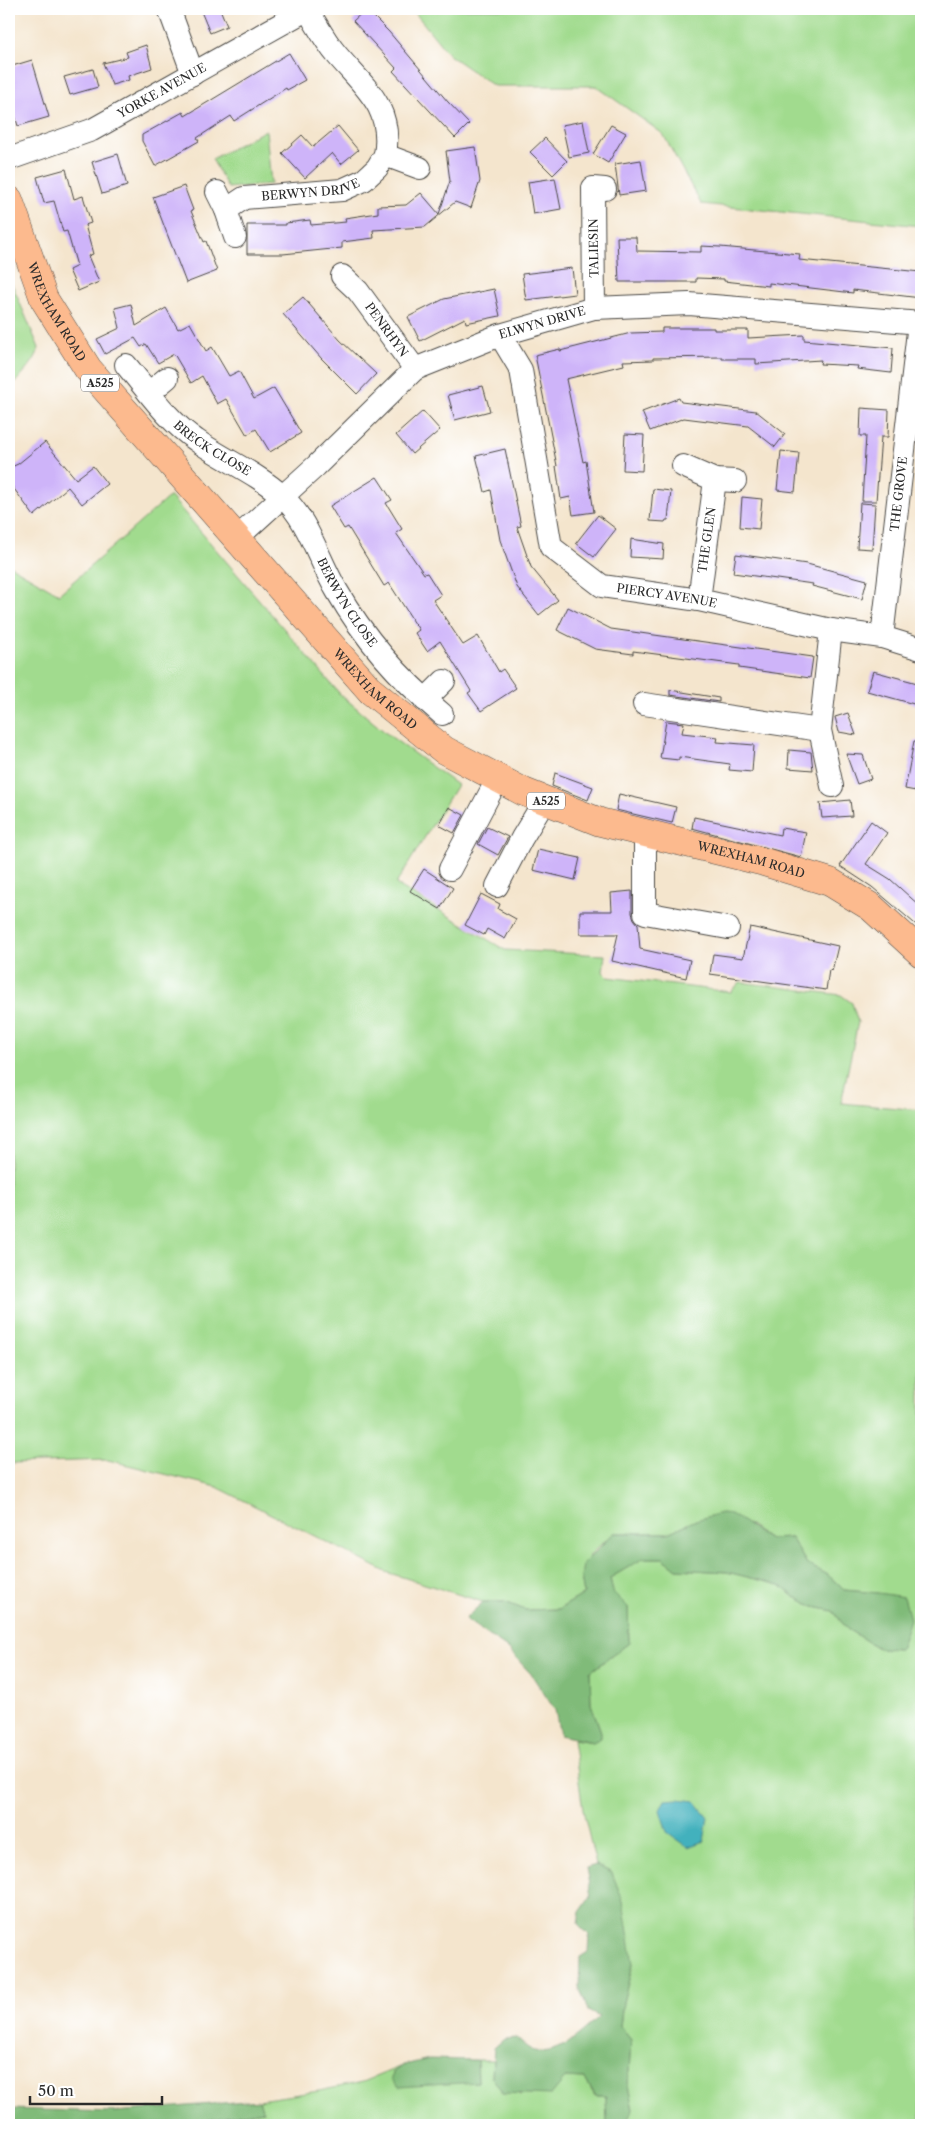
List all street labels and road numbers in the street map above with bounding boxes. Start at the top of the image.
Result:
street label: YORKE AVENUE [114,60,209,122]
street label: BERWYN DRIVE [261,175,362,204]
street label: TALIESIN [585,218,602,278]
street label: WREXHAM ROAD [24,259,90,364]
street label: PENRHYN [362,299,412,360]
street label: ELWYN DRIVE [497,303,587,342]
road number: A525 [81,374,119,392]
street label: BRECK CLOSE [171,417,254,479]
street label: THE GROVE [886,456,910,532]
street label: THE GLEN [694,506,719,574]
street label: BERWYN CLOSE [314,555,381,650]
street label: PIERCY AVENUE [615,580,719,611]
street label: WREXHAM ROAD [329,644,421,733]
road number: A525 [527,792,565,809]
street label: WREXHAM ROAD [695,838,807,881]

